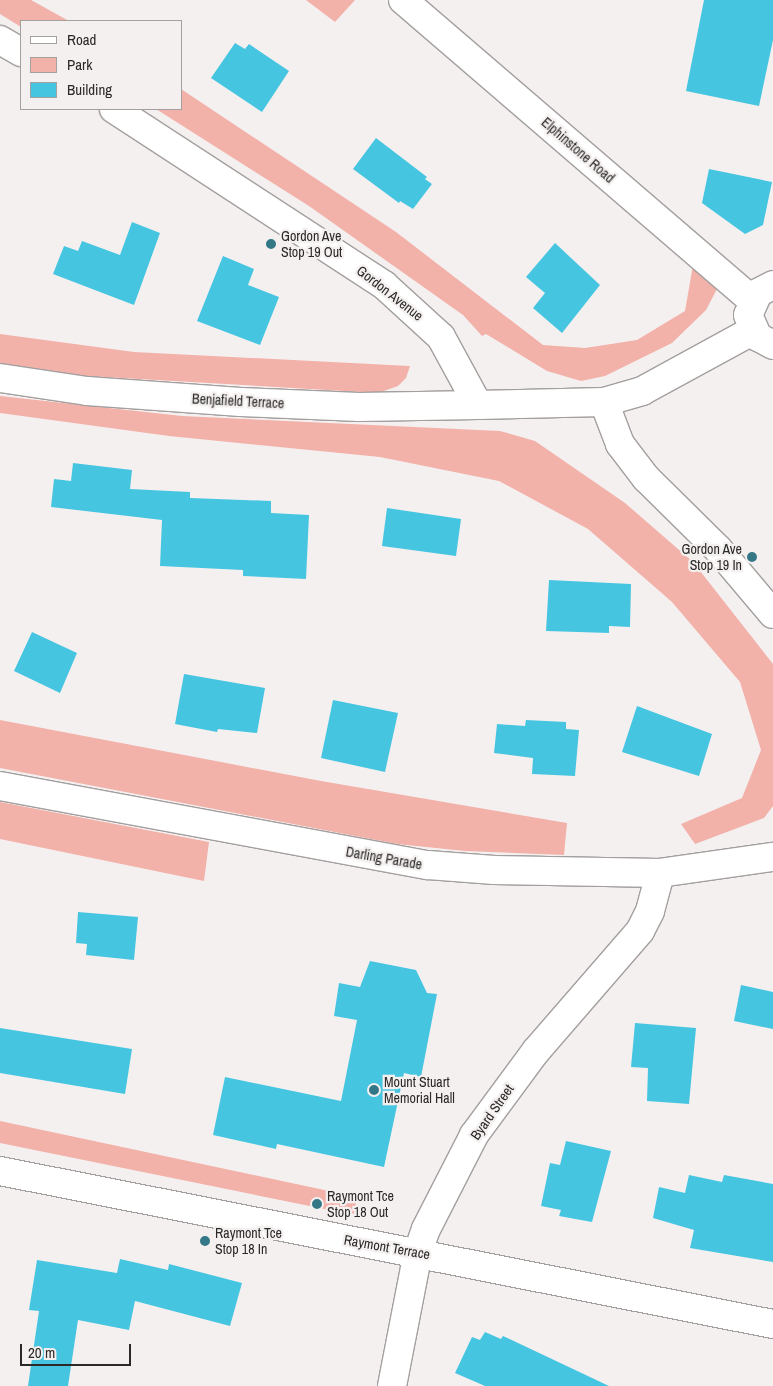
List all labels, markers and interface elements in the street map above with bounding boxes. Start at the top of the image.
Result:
legend [20,20,182,110]
text: Road [67,29,96,50]
text: Park [67,54,92,75]
text: Building [67,79,112,100]
street label: Elphinstone Road [538,114,618,186]
place label: Gordon Ave Stop 19 Out [281,228,342,260]
marker: Gordon Ave Stop 19 Out [265,238,277,250]
street label: Gordon Avenue [353,262,427,324]
street label: Benjafield Terrace [191,390,285,412]
place label: Gordon Ave Stop 19 In [681,541,742,574]
marker: Gordon Ave Stop 19 In [746,551,758,563]
street label: Darling Parade [345,843,423,873]
place label: Mount Stuart Memorial Hall [384,1074,455,1106]
street label: Byard Street [467,1081,517,1143]
marker: Mount Stuart Memorial Hall [368,1084,380,1096]
place label: Raymont Tce Stop 18 Out [327,1188,394,1220]
marker: Raymont Tce Stop 18 Out [311,1198,323,1210]
place label: Raymont Tce Stop 18 In [215,1225,282,1258]
street label: Raymont Terrace [343,1231,431,1263]
marker: Raymont Tce Stop 18 In [199,1235,211,1247]
scale bar [22,1334,134,1366]
text: 20 m [28,1342,55,1363]

